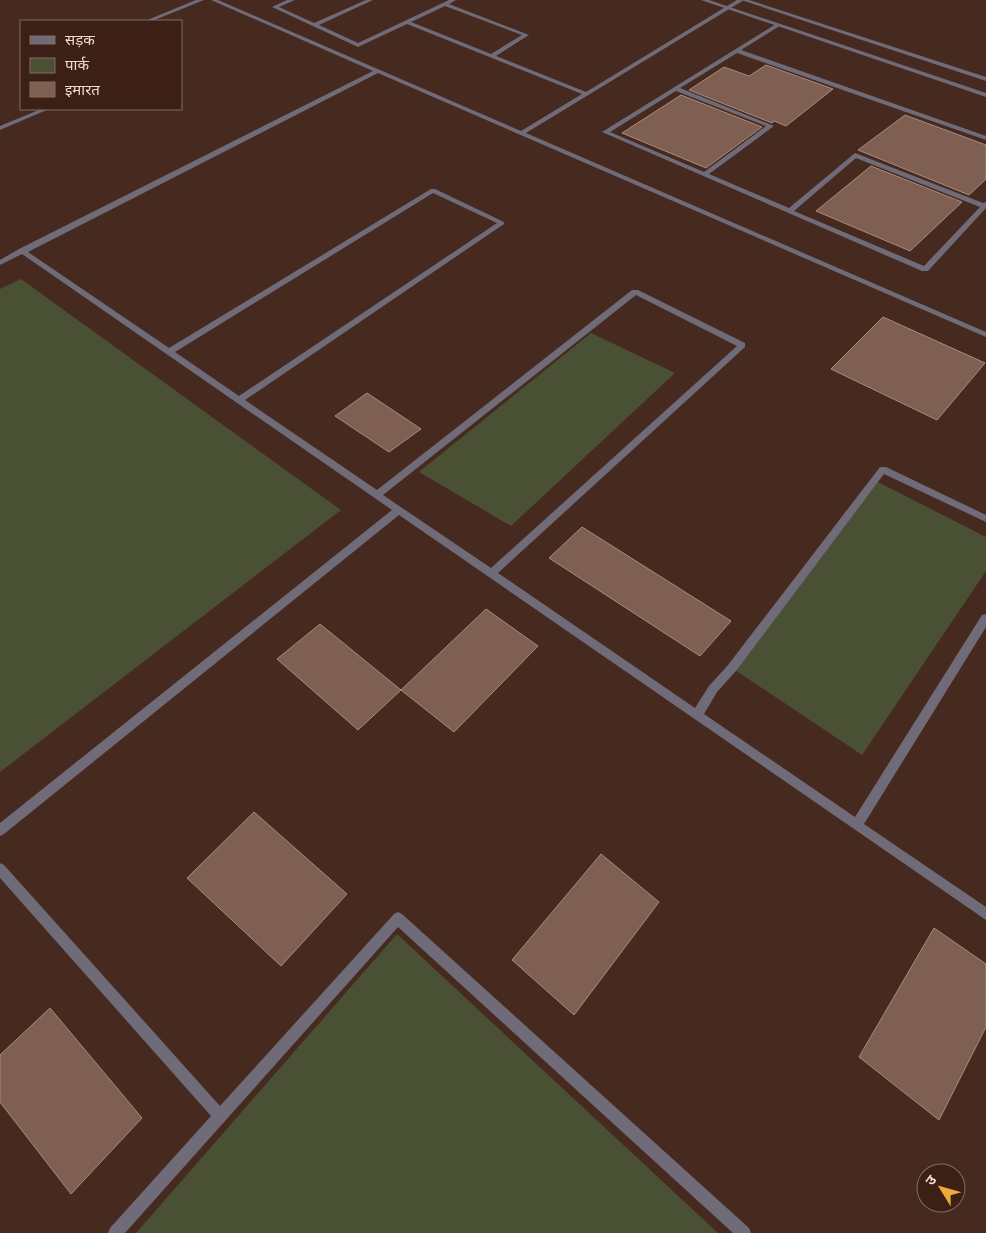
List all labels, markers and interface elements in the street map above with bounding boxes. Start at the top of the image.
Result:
legend [20,20,182,110]
text: सड़क [65,30,95,49]
text: पार्क [65,55,89,74]
text: इमारत [65,80,100,99]
north arrow [916,1163,966,1213]
text: उ [921,1171,941,1189]

